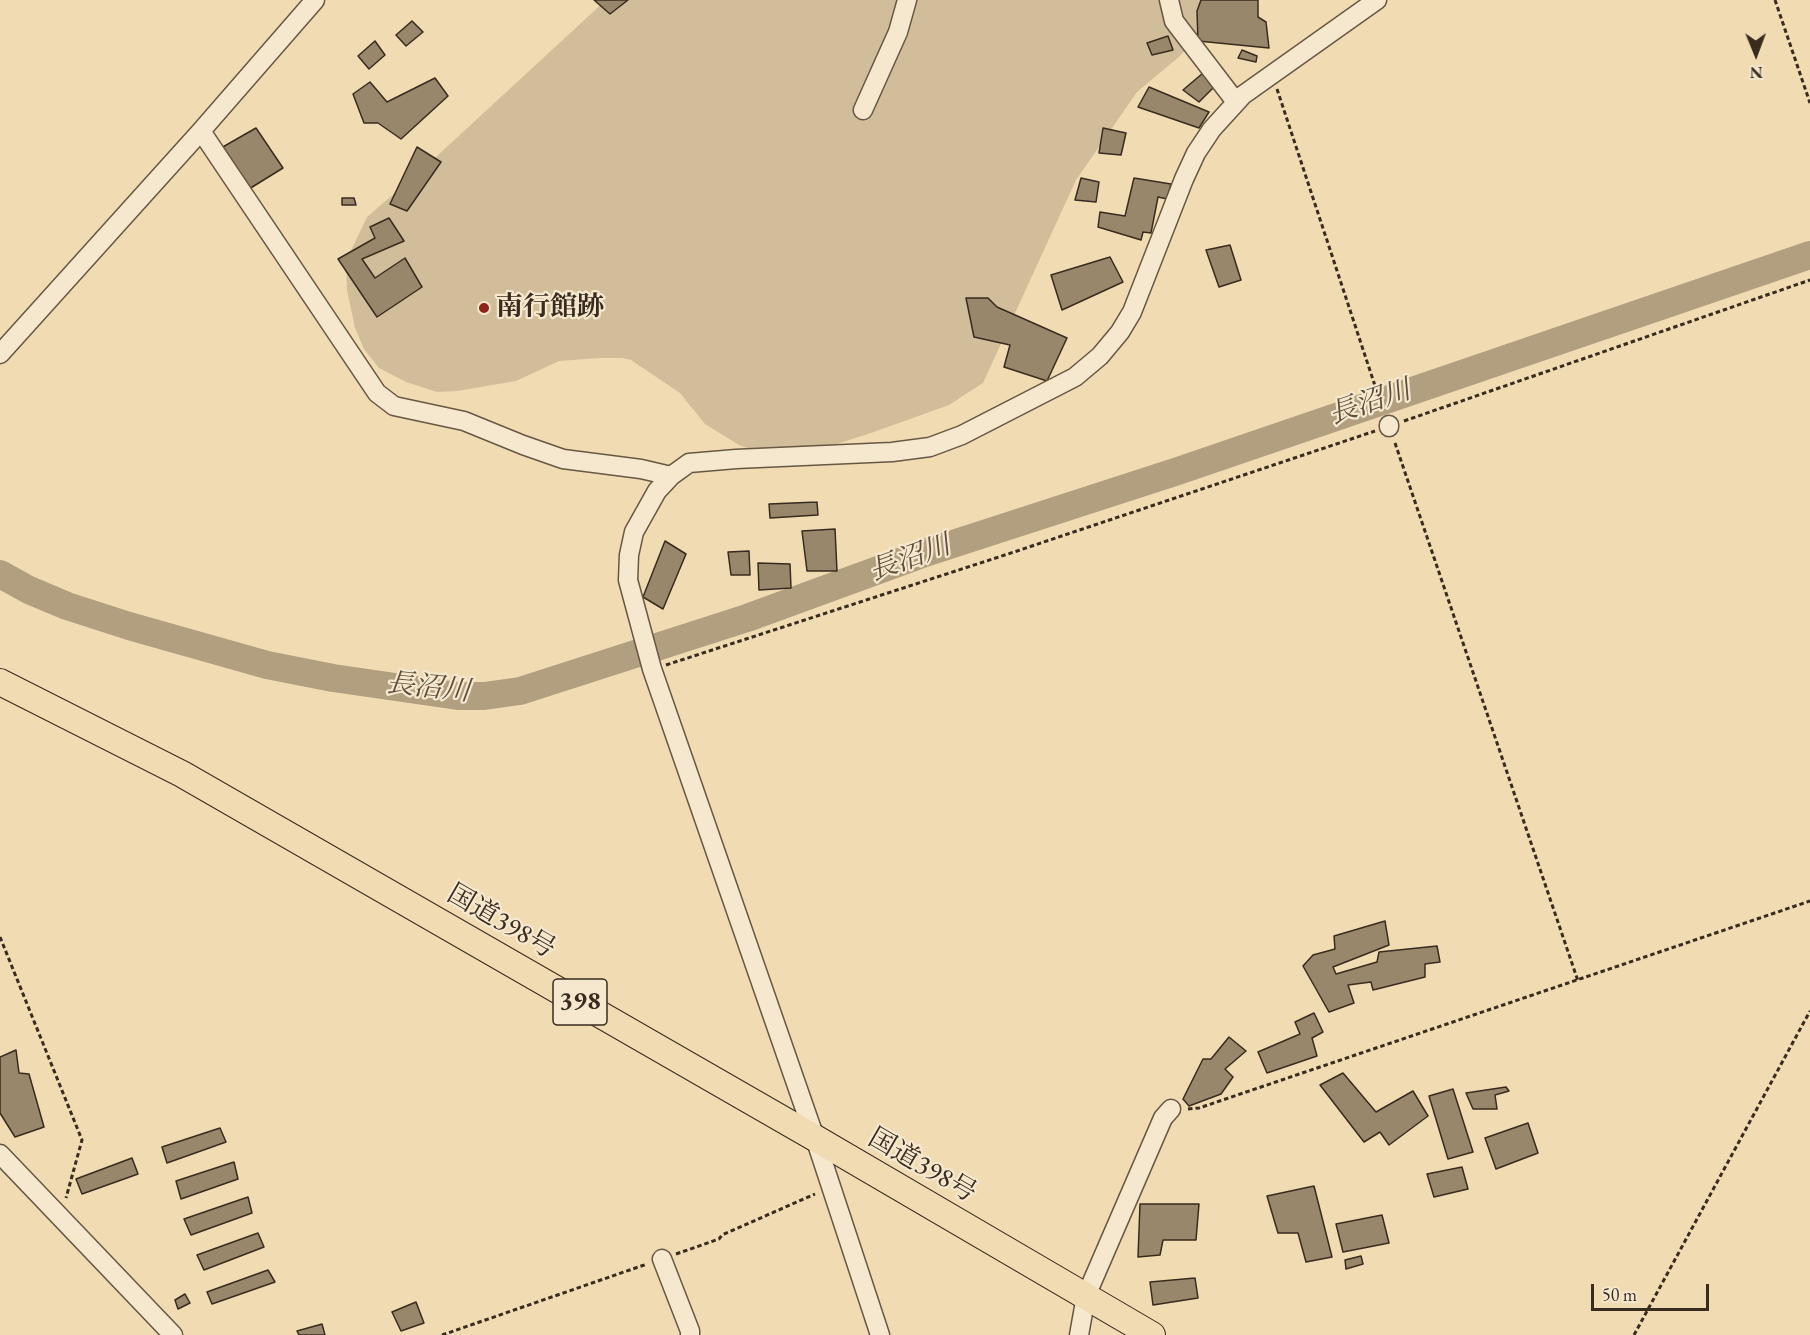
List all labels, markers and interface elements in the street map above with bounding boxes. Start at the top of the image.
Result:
north arrow [1726,24,1786,84]
text: N [1750,62,1763,83]
place label: 南行館跡 [496,292,604,324]
marker: 南行館跡 [477,301,491,315]
water label: 長沼川 [1325,373,1415,433]
water label: 長沼川 [865,529,955,589]
water label: 長沼川 [384,667,472,709]
street label: 国道398号 [441,878,561,966]
road number: 398 [553,979,607,1025]
street label: 国道398号 [862,1122,982,1210]
scale bar [1594,1272,1712,1310]
text: 50 m [1602,1283,1637,1306]

